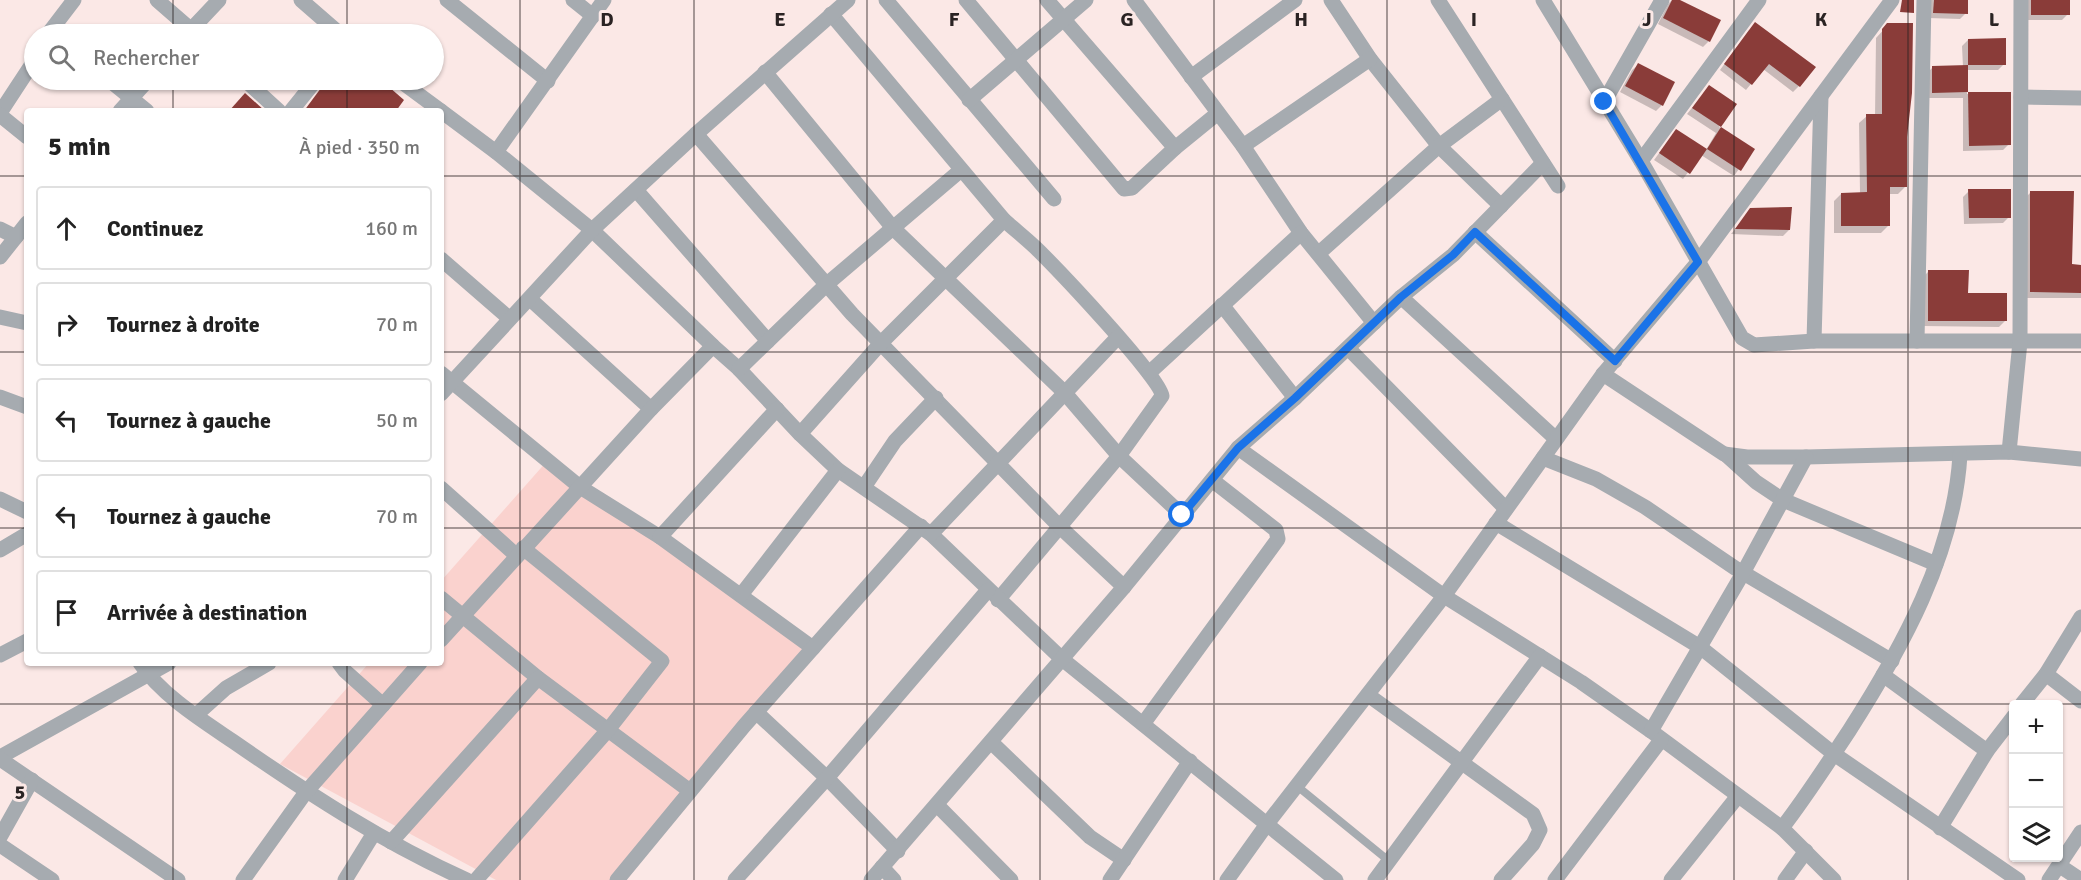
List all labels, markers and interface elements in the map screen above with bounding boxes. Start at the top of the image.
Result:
text: D [600,7,614,32]
text: E [774,7,786,32]
text: F [949,7,960,32]
text: G [1120,7,1134,32]
text: H [1294,7,1308,32]
text: I [1471,7,1477,32]
text: J [1642,7,1652,32]
text: K [1815,7,1828,32]
text: L [1989,7,2000,32]
search box [24,24,444,90]
icon: search [45,41,78,74]
text: Rechercher [93,44,199,71]
route end [1590,88,1616,114]
text: 5 min [48,131,111,163]
text: À pied · 350 m [299,135,420,160]
icon: ahead [50,212,83,245]
text: Continuez [107,215,203,242]
text: 160 m [365,216,418,241]
icon: right [50,308,83,341]
text: Tournez à droite [107,311,260,338]
text: 70 m [376,312,418,337]
icon: left [50,404,83,437]
text: Tournez à gauche [107,407,271,434]
text: 50 m [376,408,418,433]
icon: left [50,500,83,533]
route start [1168,501,1194,527]
text: Tournez à gauche [107,503,271,530]
text: 70 m [376,504,418,529]
icon: arrive [50,596,83,629]
text: Arrivée à destination [107,599,307,626]
map controls [2009,700,2063,862]
button: + [2009,700,2063,754]
button: − [2009,754,2063,808]
text: 5 [15,780,25,805]
button: layers [2009,808,2063,862]

